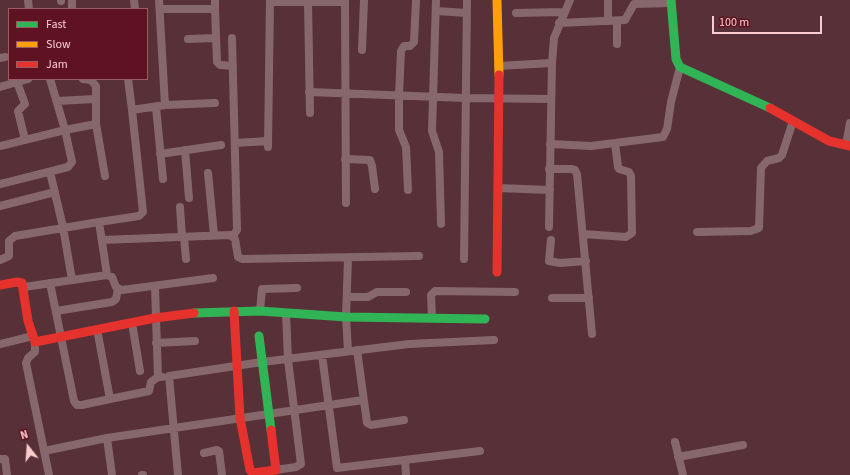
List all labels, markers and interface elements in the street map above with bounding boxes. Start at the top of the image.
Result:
legend [8,8,148,80]
scale bar [714,8,824,34]
text: 100 m [719,14,749,31]
text: Fast [46,16,66,33]
text: Slow [46,36,71,53]
text: Jam [46,56,68,73]
north arrow [8,427,48,467]
text: N [19,427,30,443]

